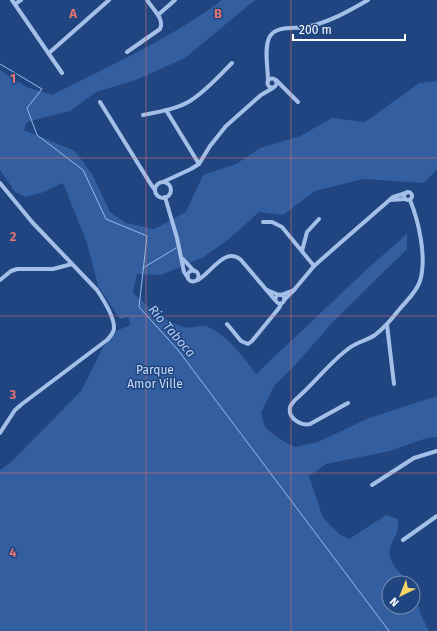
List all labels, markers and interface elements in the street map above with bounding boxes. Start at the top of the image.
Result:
text: A [68,6,77,21]
text: B [214,6,222,21]
scale bar [293,16,405,42]
text: 200 m [299,23,332,37]
text: 1 [10,71,16,86]
text: 2 [10,229,17,244]
water label: Rio Taboca [145,302,199,360]
park label: Parque Amor Ville [127,363,183,391]
text: 3 [9,387,17,402]
text: 4 [9,545,17,560]
north arrow [381,575,421,615]
text: N [387,595,402,609]

